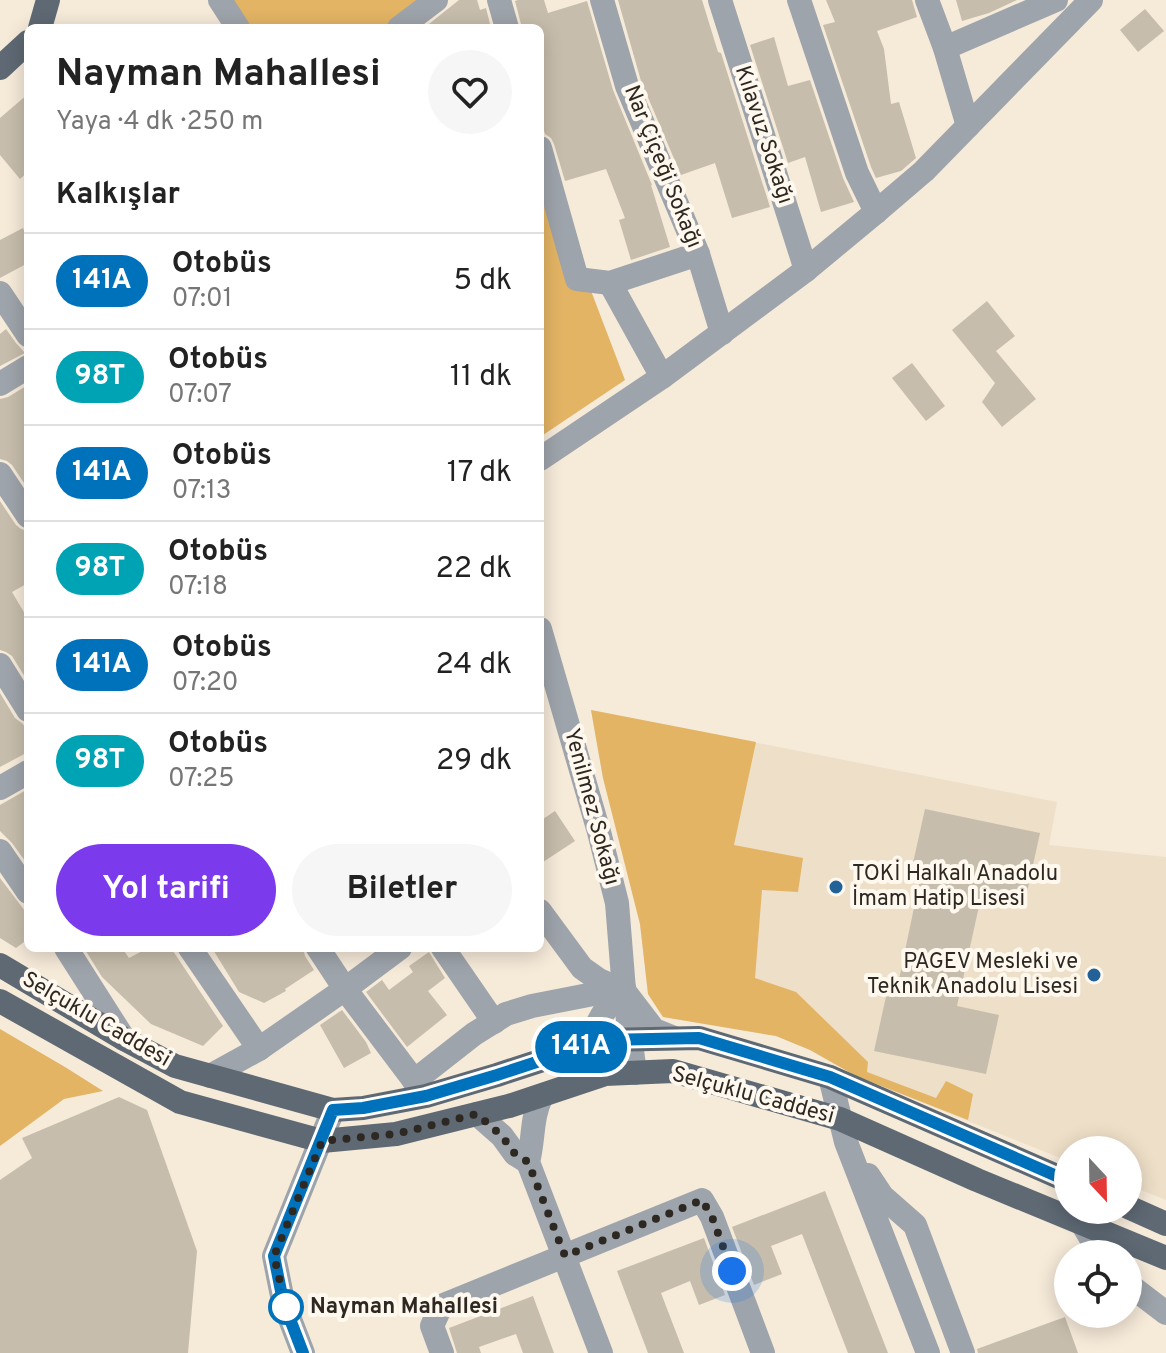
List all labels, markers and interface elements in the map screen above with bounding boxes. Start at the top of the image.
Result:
button: heart [428,50,512,134]
text: Nayman Mahallesi [56,51,381,100]
street label: Kılavuz Sokağı [728,63,798,207]
street label: Nar Çiçeği Sokağı [617,82,707,252]
text: Yaya · 4 dk · 250 m [56,106,263,139]
text: Kalkışlar [56,177,180,214]
text: Otobüs [172,246,272,283]
text: 141A [72,263,132,299]
text: 5 dk [454,263,512,300]
text: 07:01 [172,283,232,316]
text: Otobüs [168,342,268,379]
text: 98T [75,359,125,395]
text: 11 dk [450,359,512,396]
text: 07:07 [168,379,232,412]
text: Otobüs [172,438,272,475]
text: 141A [72,455,132,491]
text: 17 dk [447,455,512,492]
text: 07:13 [172,475,231,508]
text: Otobüs [168,534,268,571]
text: 98T [75,551,125,587]
text: 22 dk [435,551,512,588]
text: 07:18 [168,571,228,604]
text: Otobüs [172,630,272,667]
text: 141A [72,647,132,683]
text: 24 dk [435,647,512,684]
text: 07:20 [172,667,239,700]
text: Otobüs [168,726,268,763]
street label: Yenilmez Sokağı [557,726,625,888]
text: 98T [75,743,125,779]
text: 29 dk [436,743,512,780]
text: 07:25 [168,763,234,796]
button: Yol tarifi [56,844,276,936]
button: Biletler [292,844,512,936]
place label: TOKİ Halkalı Anadolu İmam Hatip Lisesi [852,859,1058,913]
marker: TOKİ Halkalı Anadolu İmam Hatip Lisesi [827,878,845,896]
place label: PAGEV Mesleki ve Teknik Anadolu Lisesi [867,949,1078,1001]
marker: PAGEV Mesleki ve Teknik Anadolu Lisesi [1085,966,1103,984]
street label: Selçuklu Caddesi [17,967,175,1073]
line badge: 141A [525,1021,637,1073]
text: 141A [551,1029,611,1065]
street label: Selçuklu Caddesi [669,1061,837,1131]
north arrow [1054,1136,1142,1224]
map controls [1054,1136,1142,1328]
button: locate [1054,1240,1142,1328]
your location [712,1251,752,1291]
marker: Nayman Mahallesi [269,1290,303,1324]
place label: Nayman Mahallesi [310,1294,498,1321]

